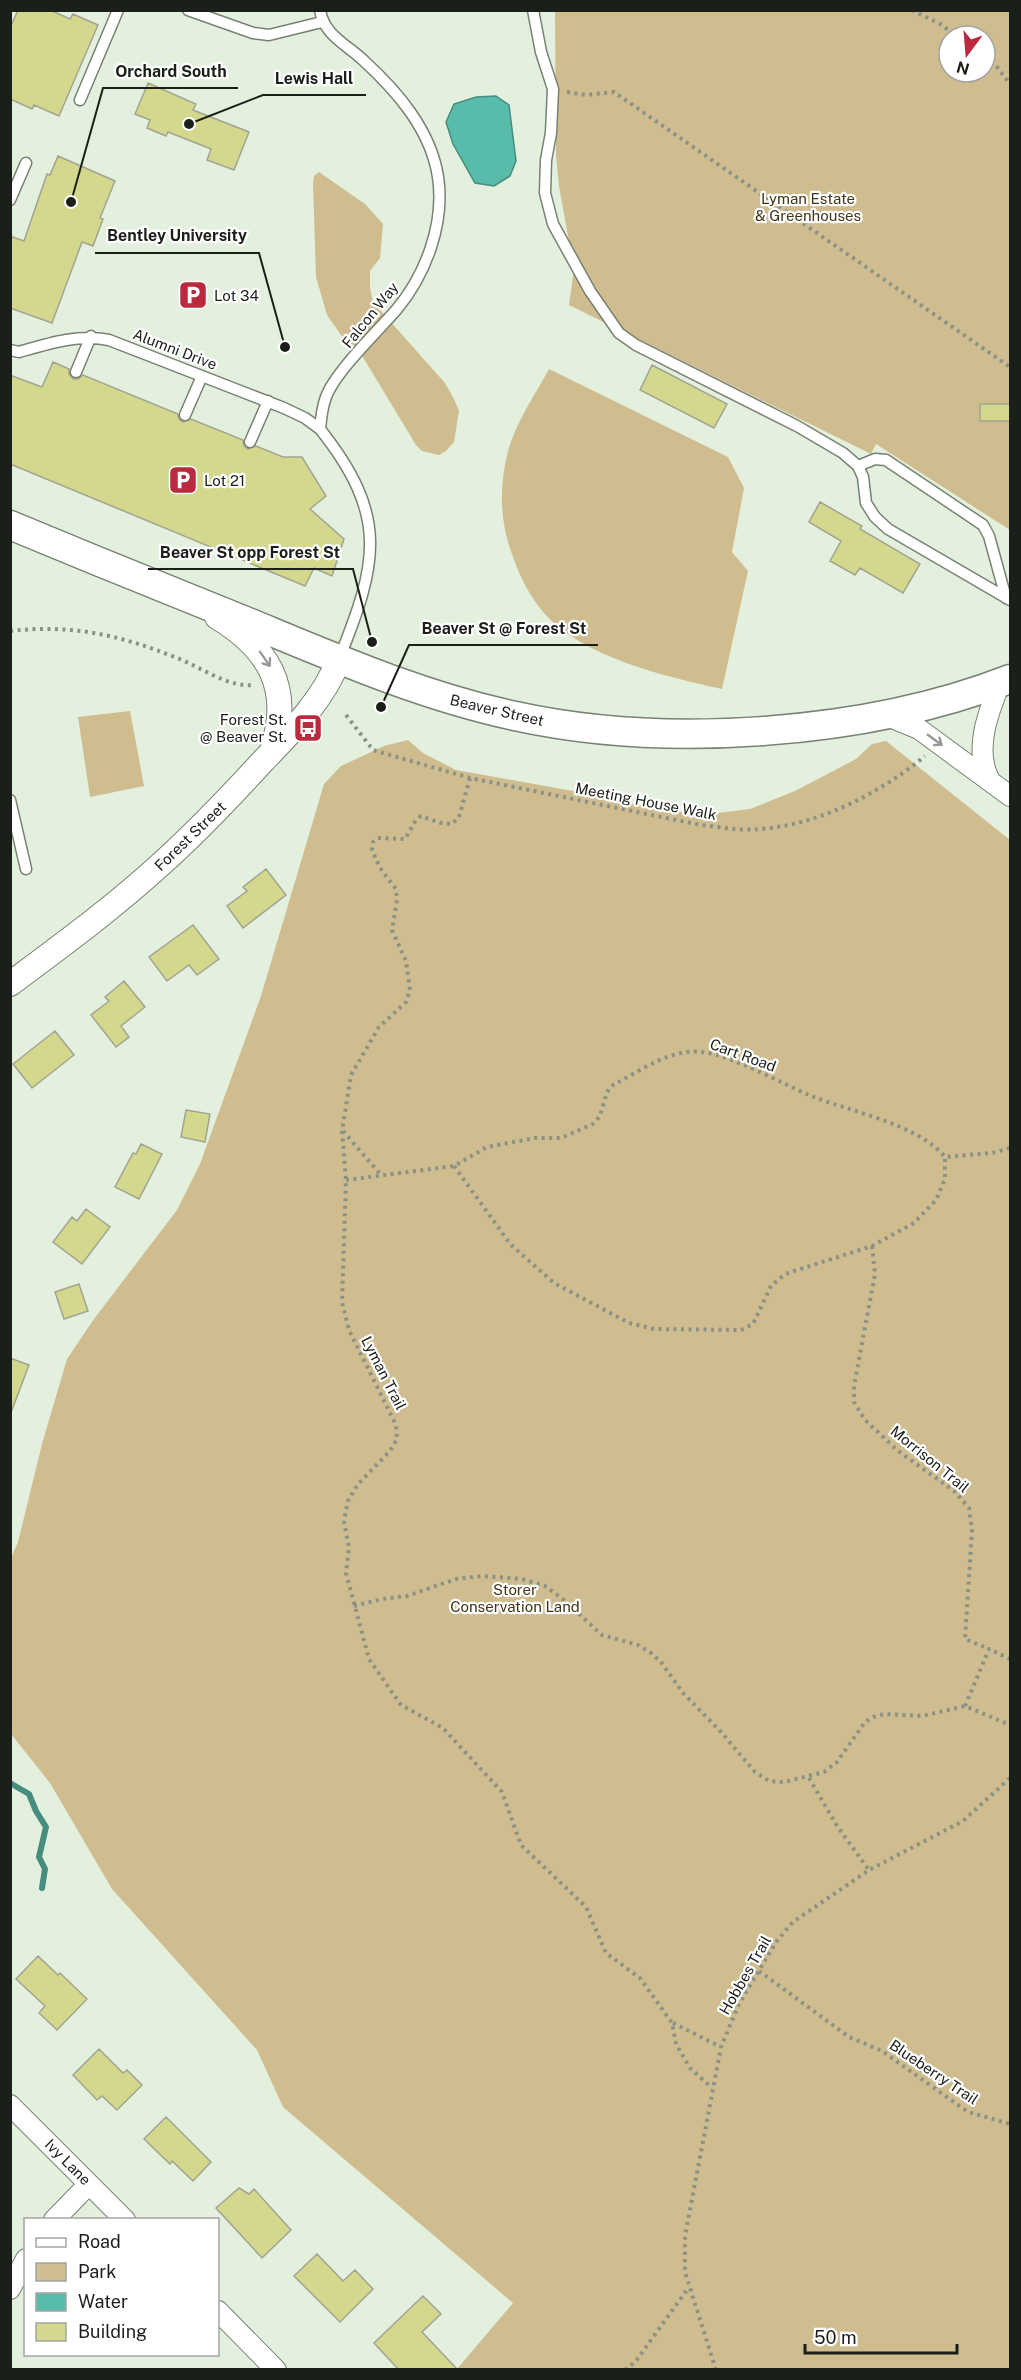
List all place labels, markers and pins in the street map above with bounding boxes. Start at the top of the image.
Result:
callout: Orchard South [103,54,238,88]
callout: Lewis Hall [263,61,366,95]
callout: Bentley University [95,219,259,253]
parking icon: Lot 34 [177,279,209,311]
place label: Lot 34 [214,287,259,304]
parking icon: Lot 21 [167,464,199,496]
place label: Lot 21 [204,472,245,489]
callout: Beaver St opp Forest St [148,535,353,569]
callout: Beaver St @ Forest St [409,611,598,645]
place label: Forest St. @ Beaver St. [200,711,287,745]
bus stop icon: Forest St. @ Beaver St. [292,712,324,744]

